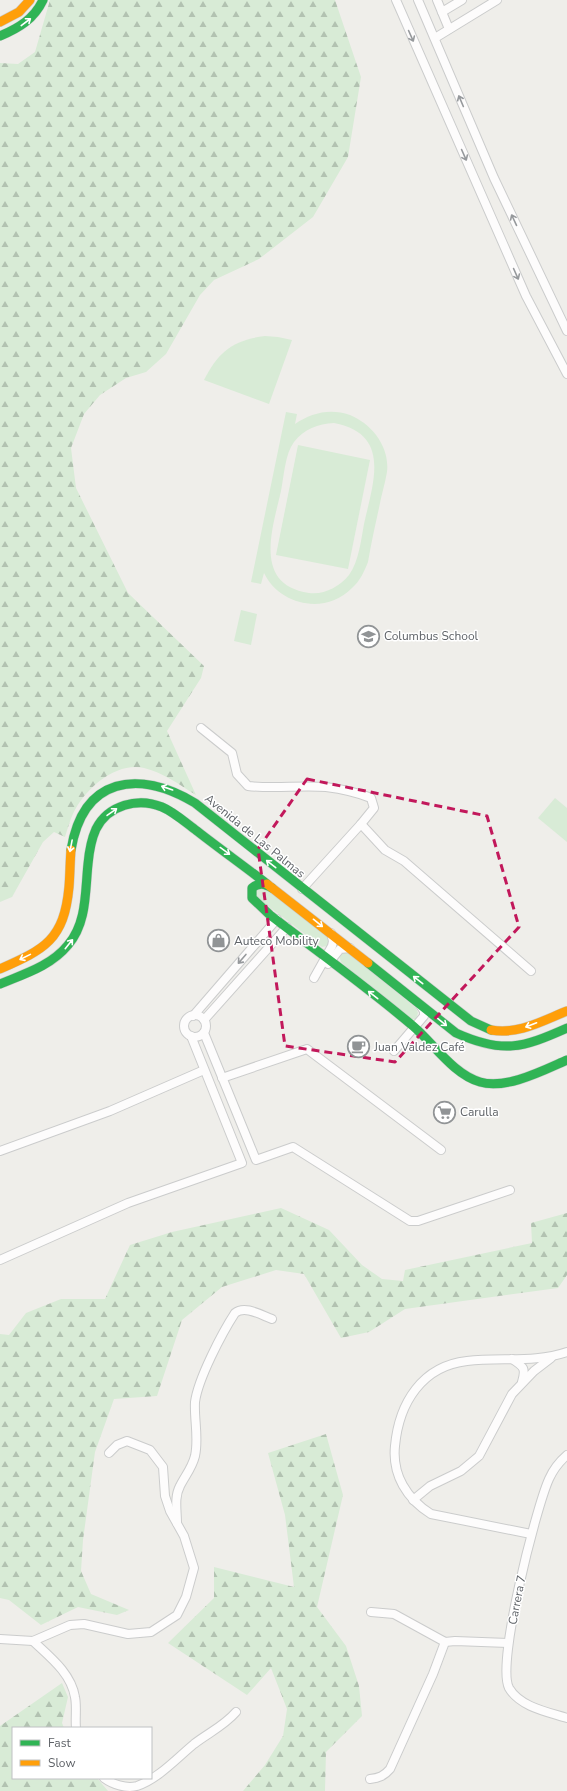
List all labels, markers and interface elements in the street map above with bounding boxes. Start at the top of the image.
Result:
one-way arrow [20,18,31,27]
one-way arrow [408,30,415,42]
one-way arrow [457,95,465,107]
one-way arrow [460,149,468,161]
one-way arrow [510,214,517,226]
one-way arrow [513,267,520,279]
school or university icon: Columbus School [356,623,382,649]
place label: Columbus School [384,628,479,644]
one-way arrow [160,784,173,791]
street label: Avenida de Las Palmas [201,791,309,882]
one-way arrow [106,808,117,816]
one-way arrow [67,839,75,852]
one-way arrow [219,846,230,855]
one-way arrow [266,860,277,869]
one-way arrow [313,919,324,927]
shop icon: Auteco Mobility [206,928,232,954]
place label: Auteco Mobility [234,933,320,949]
one-way arrow [65,939,74,950]
one-way arrow [19,954,31,961]
one-way arrow [237,954,246,964]
one-way arrow [412,976,423,984]
one-way arrow [368,990,379,999]
one-way arrow [436,1017,447,1026]
one-way arrow [525,1022,537,1030]
cafe icon: Juan Valdez Café [346,1034,372,1060]
place label: Juan Valdez Café [373,1039,465,1055]
supermarket icon: Carulla [431,1099,457,1125]
place label: Carulla [460,1104,499,1120]
street label: Carrera 7 [504,1574,530,1626]
legend [12,1727,152,1779]
text: Fast [48,1735,71,1751]
text: Slow [48,1755,76,1771]

